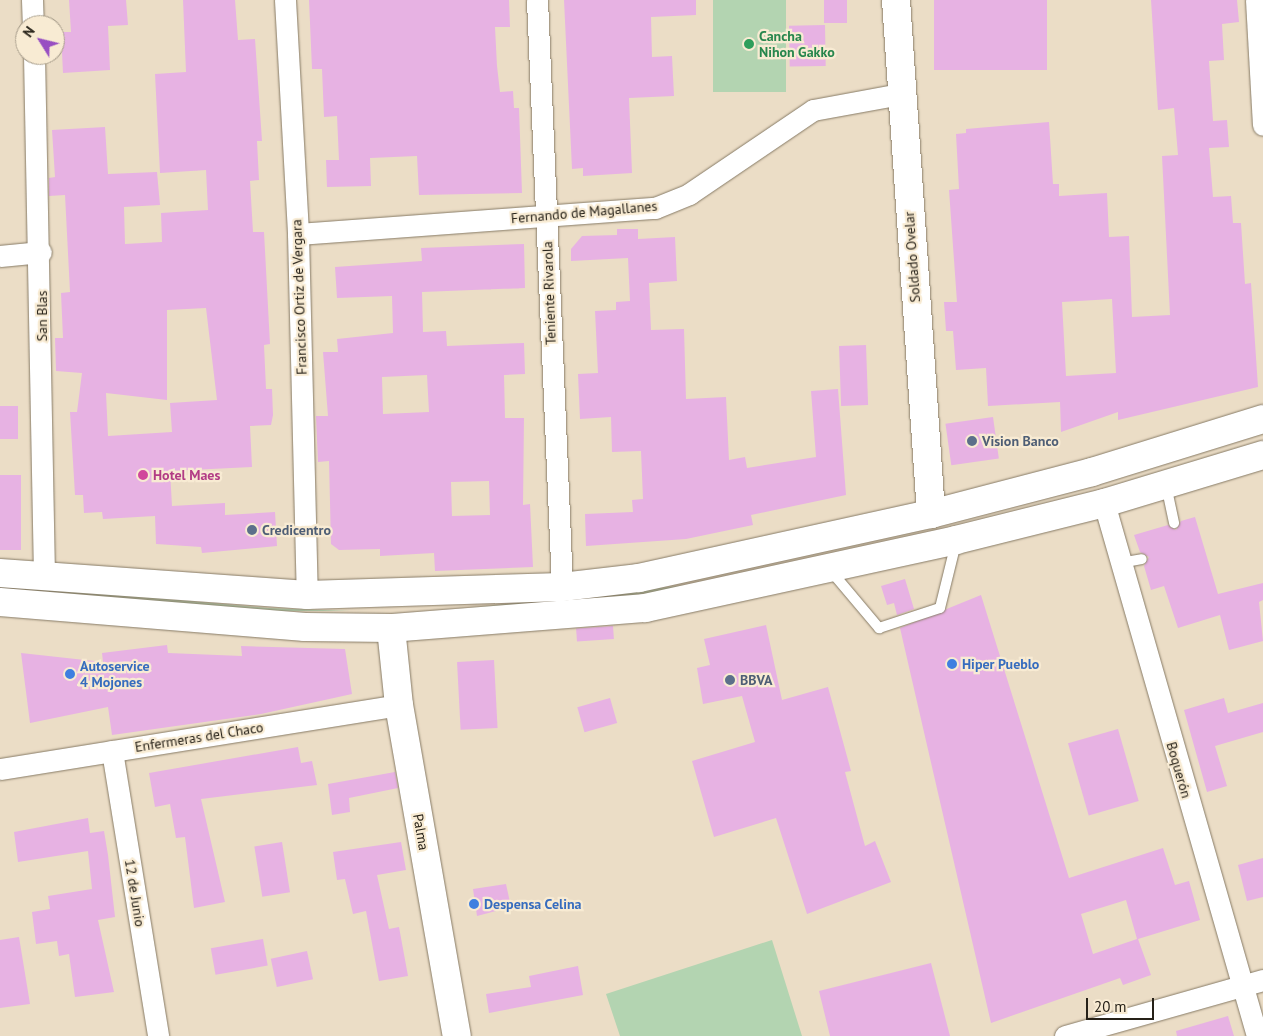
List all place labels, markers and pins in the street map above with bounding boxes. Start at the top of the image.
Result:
place label: Cancha Nihon Gakko [759,28,835,60]
marker: Cancha Nihon Gakko [743,38,755,50]
place label: Vision Banco [982,433,1059,449]
marker: Vision Banco [966,435,978,447]
place label: Hotel Maes [153,467,220,483]
marker: Hotel Maes [137,469,149,481]
place label: Credicentro [262,522,331,538]
marker: Credicentro [246,524,258,536]
place label: Hiper Pueblo [962,656,1039,672]
place label: Autoservice 4 Mojones [80,658,150,690]
marker: Hiper Pueblo [946,658,958,670]
marker: Autoservice 4 Mojones [64,668,76,680]
place label: BBVA [740,672,772,688]
marker: BBVA [724,674,736,686]
place label: Despensa Celina [484,896,582,912]
marker: Despensa Celina [468,898,480,910]

